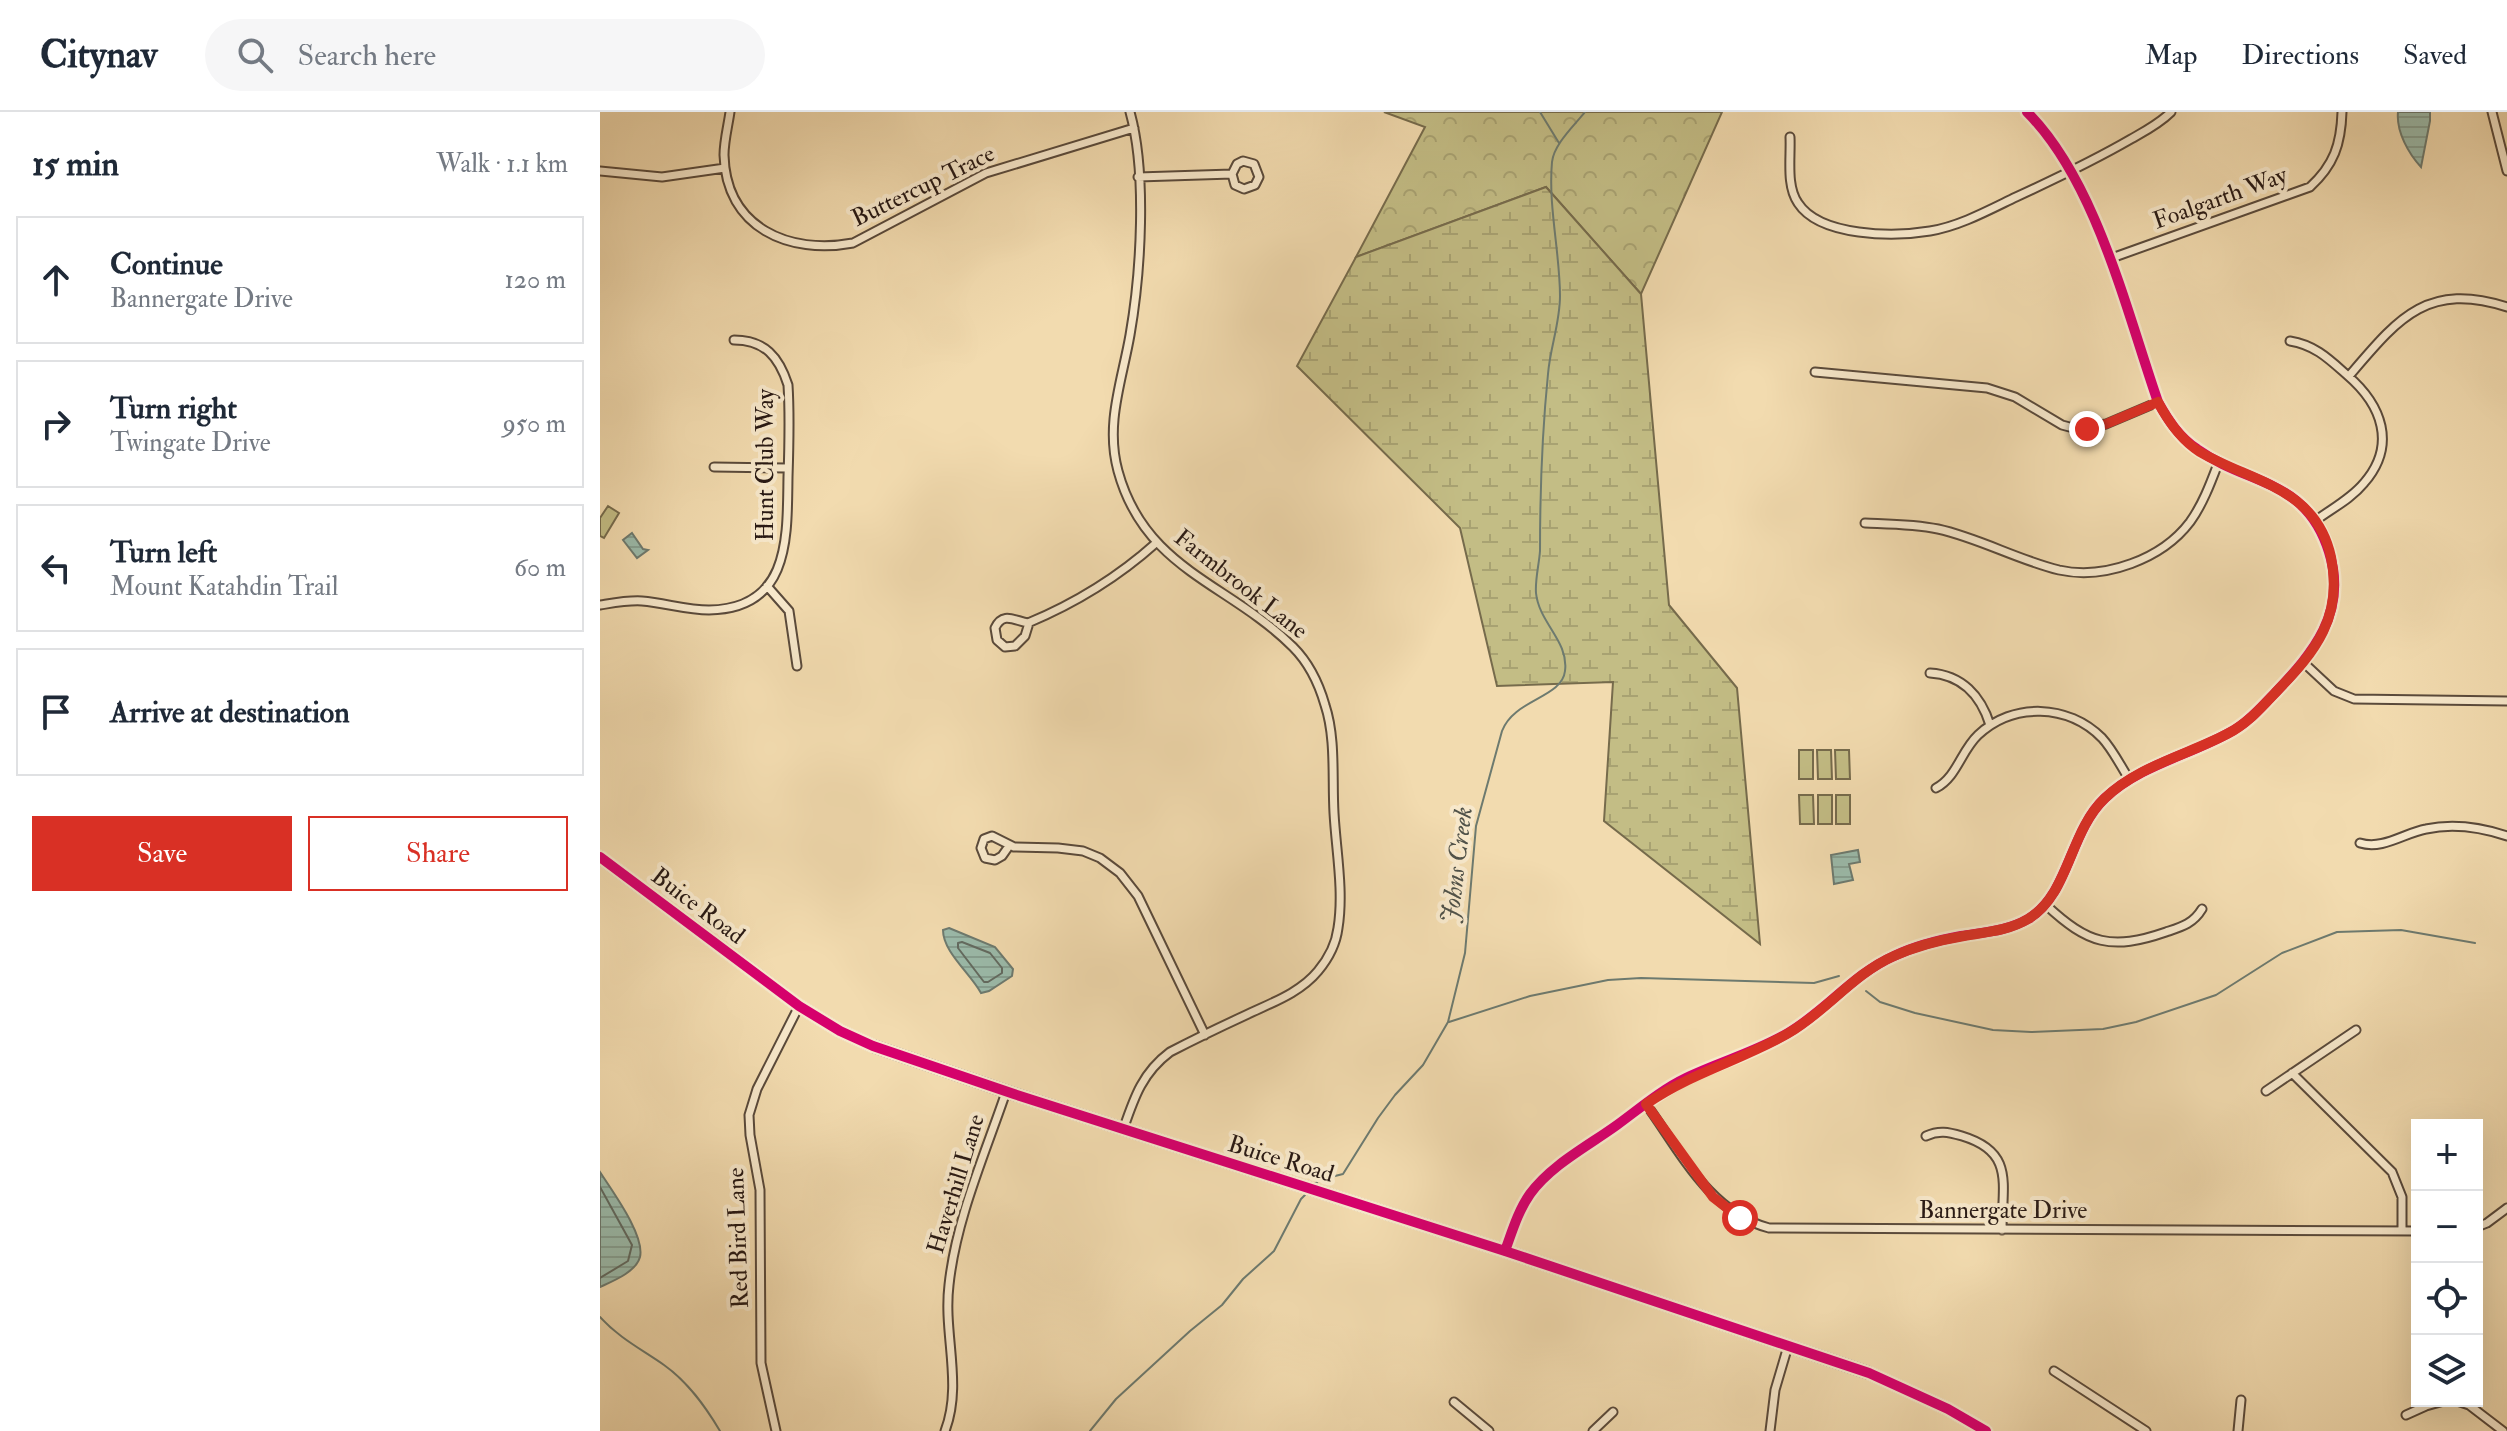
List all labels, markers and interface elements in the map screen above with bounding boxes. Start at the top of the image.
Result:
search box [205,19,765,91]
text: Citynav [40,31,157,79]
icon: search [233,33,277,77]
text: Search here [297,37,436,74]
text: Map [2145,38,2198,73]
text: Directions [2242,38,2359,73]
text: Saved [2403,38,2467,73]
street label: Buttercup Trace [846,138,1000,234]
text: 15 min [32,143,119,186]
text: Walk · 1.1 km [436,148,568,180]
street label: Foalgarth Way [2149,159,2292,237]
text: Continue [110,246,223,283]
icon: ahead [34,258,78,302]
text: 120 m [505,264,566,296]
text: Bannergate Drive [110,283,293,315]
street label: Hunt Club Way [750,388,781,541]
text: Turn right [110,390,237,427]
icon: right [34,402,78,446]
text: 950 m [503,408,566,440]
route end [2069,411,2105,447]
text: Twingate Drive [110,427,271,459]
street label: Farmbrook Lane [1168,522,1314,646]
text: Turn left [110,534,217,571]
icon: left [34,546,78,590]
text: 60 m [514,552,566,584]
text: Mount Katahdin Trail [110,571,338,603]
icon: arrive [34,690,78,734]
text: Arrive at destination [110,694,350,731]
water label: Johns Creek [1434,805,1480,925]
button: Save [32,816,292,891]
button: Share [308,816,568,891]
street label: Buice Road [645,861,751,951]
street label: Haverhill Lane [920,1111,992,1257]
map controls [2411,1119,2483,1407]
button: + [2411,1119,2483,1191]
street label: Buice Road [1224,1128,1338,1190]
street label: Red Bird Lane [720,1167,756,1309]
button: − [2411,1191,2483,1263]
street label: Bannergate Drive [1919,1195,2087,1226]
route start [1722,1200,1758,1236]
button: locate [2411,1263,2483,1335]
button: layers [2411,1335,2483,1407]

